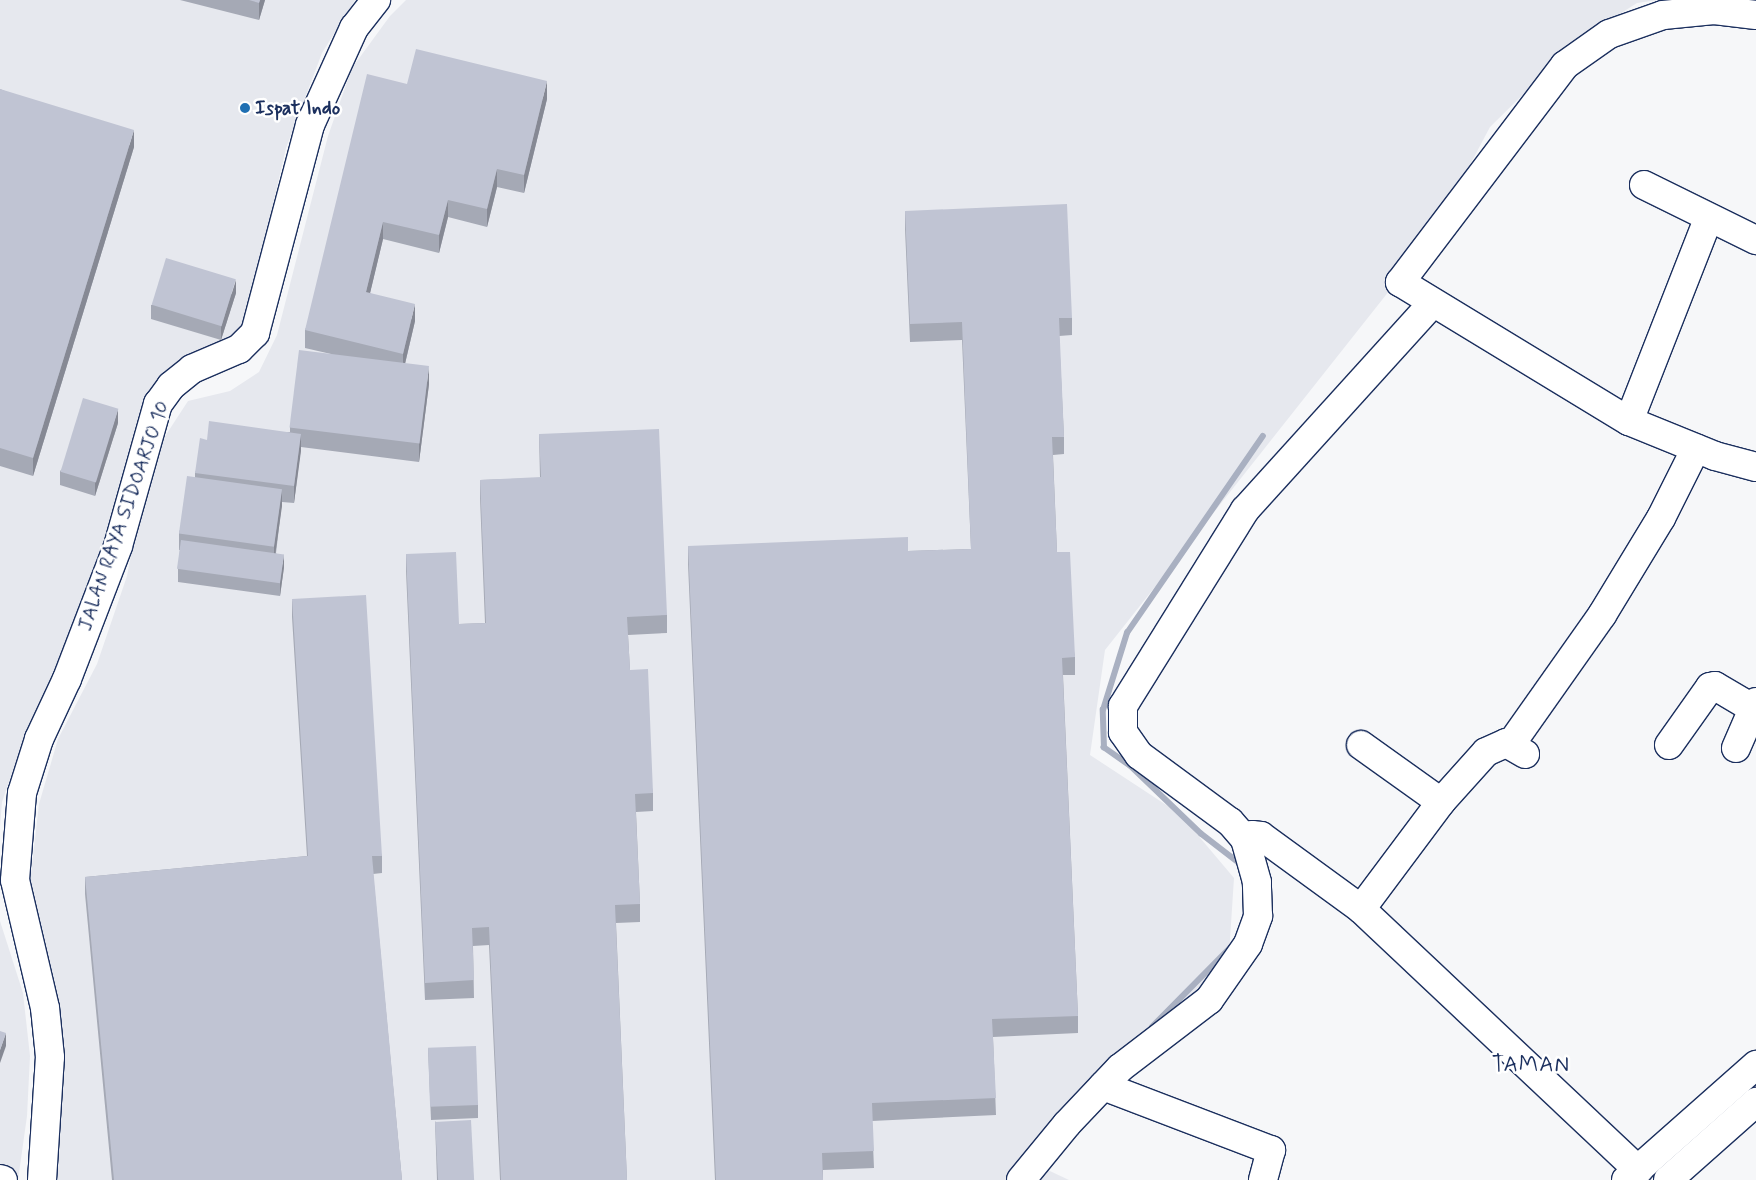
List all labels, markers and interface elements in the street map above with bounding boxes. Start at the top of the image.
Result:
place label: Ispat Indo [255,96,344,120]
marker: Ispat Indo [239,102,251,114]
street label: JALAN RAYA SIDOARJO 10 [73,397,175,635]
district label: TAMAN [1491,1053,1571,1079]

